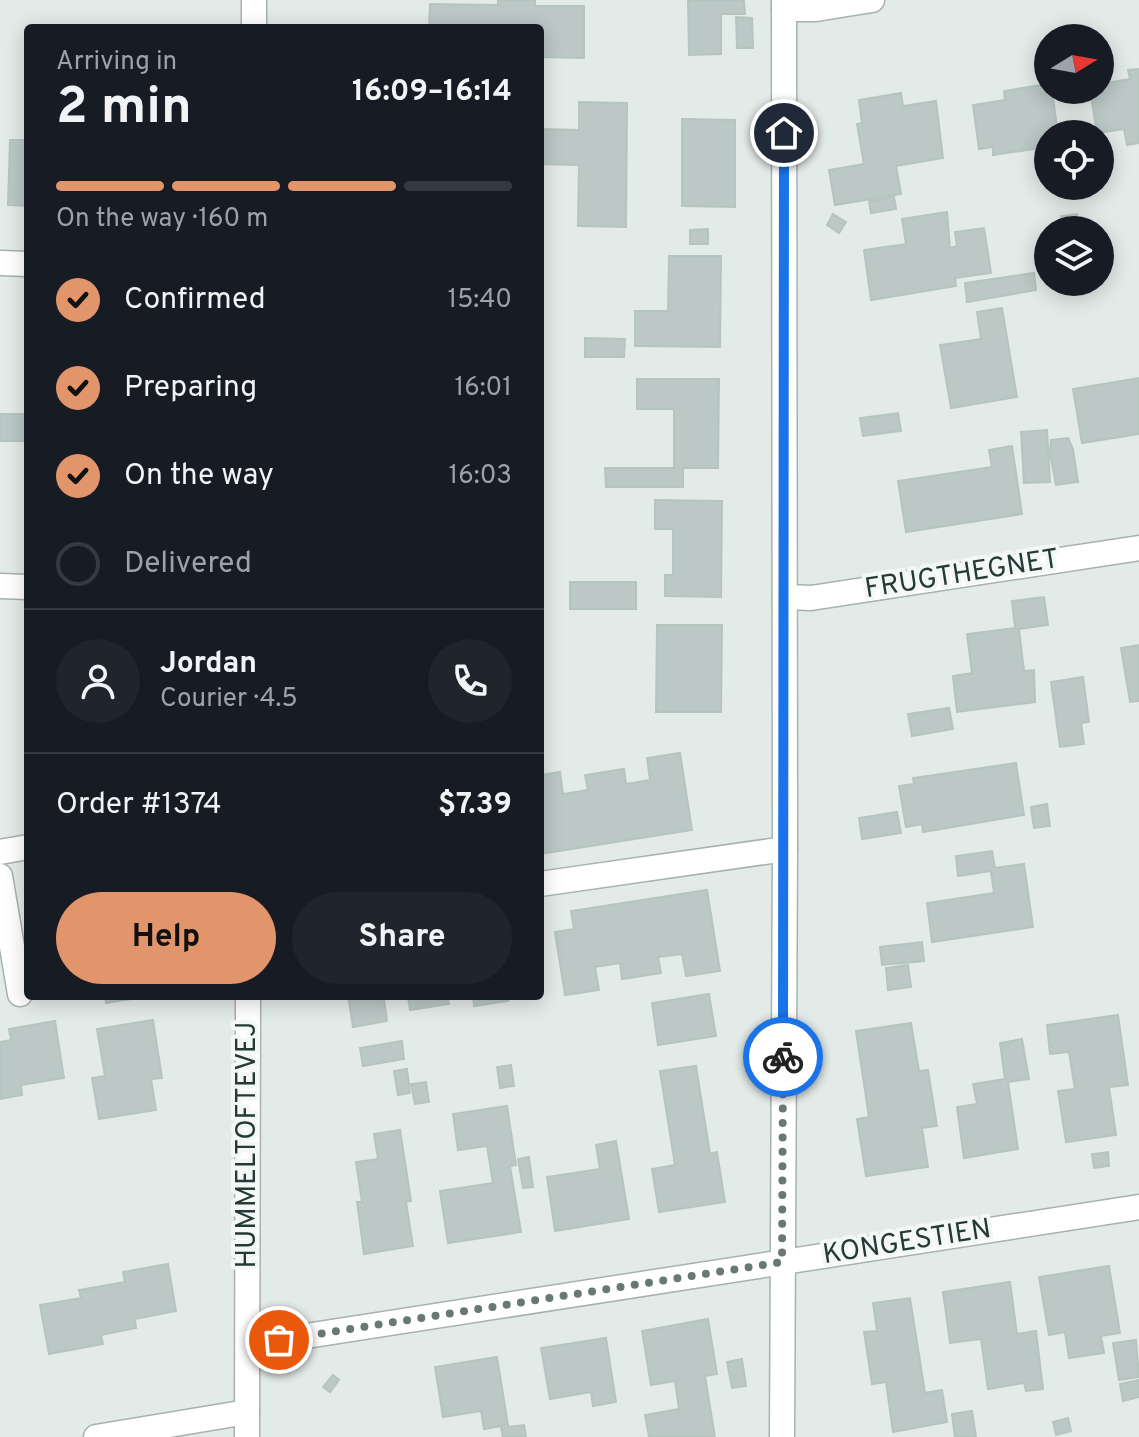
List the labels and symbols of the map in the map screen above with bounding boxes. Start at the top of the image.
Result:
north arrow [1034,24,1114,104]
pin [750,99,818,167]
street label: FRUGTHEGNET [862,542,1062,608]
courier [743,1017,823,1097]
street label: HUMMELTOFTEVEJ [230,1021,266,1269]
street label: KONGESTIEN [820,1212,994,1274]
pin [245,1306,313,1374]

